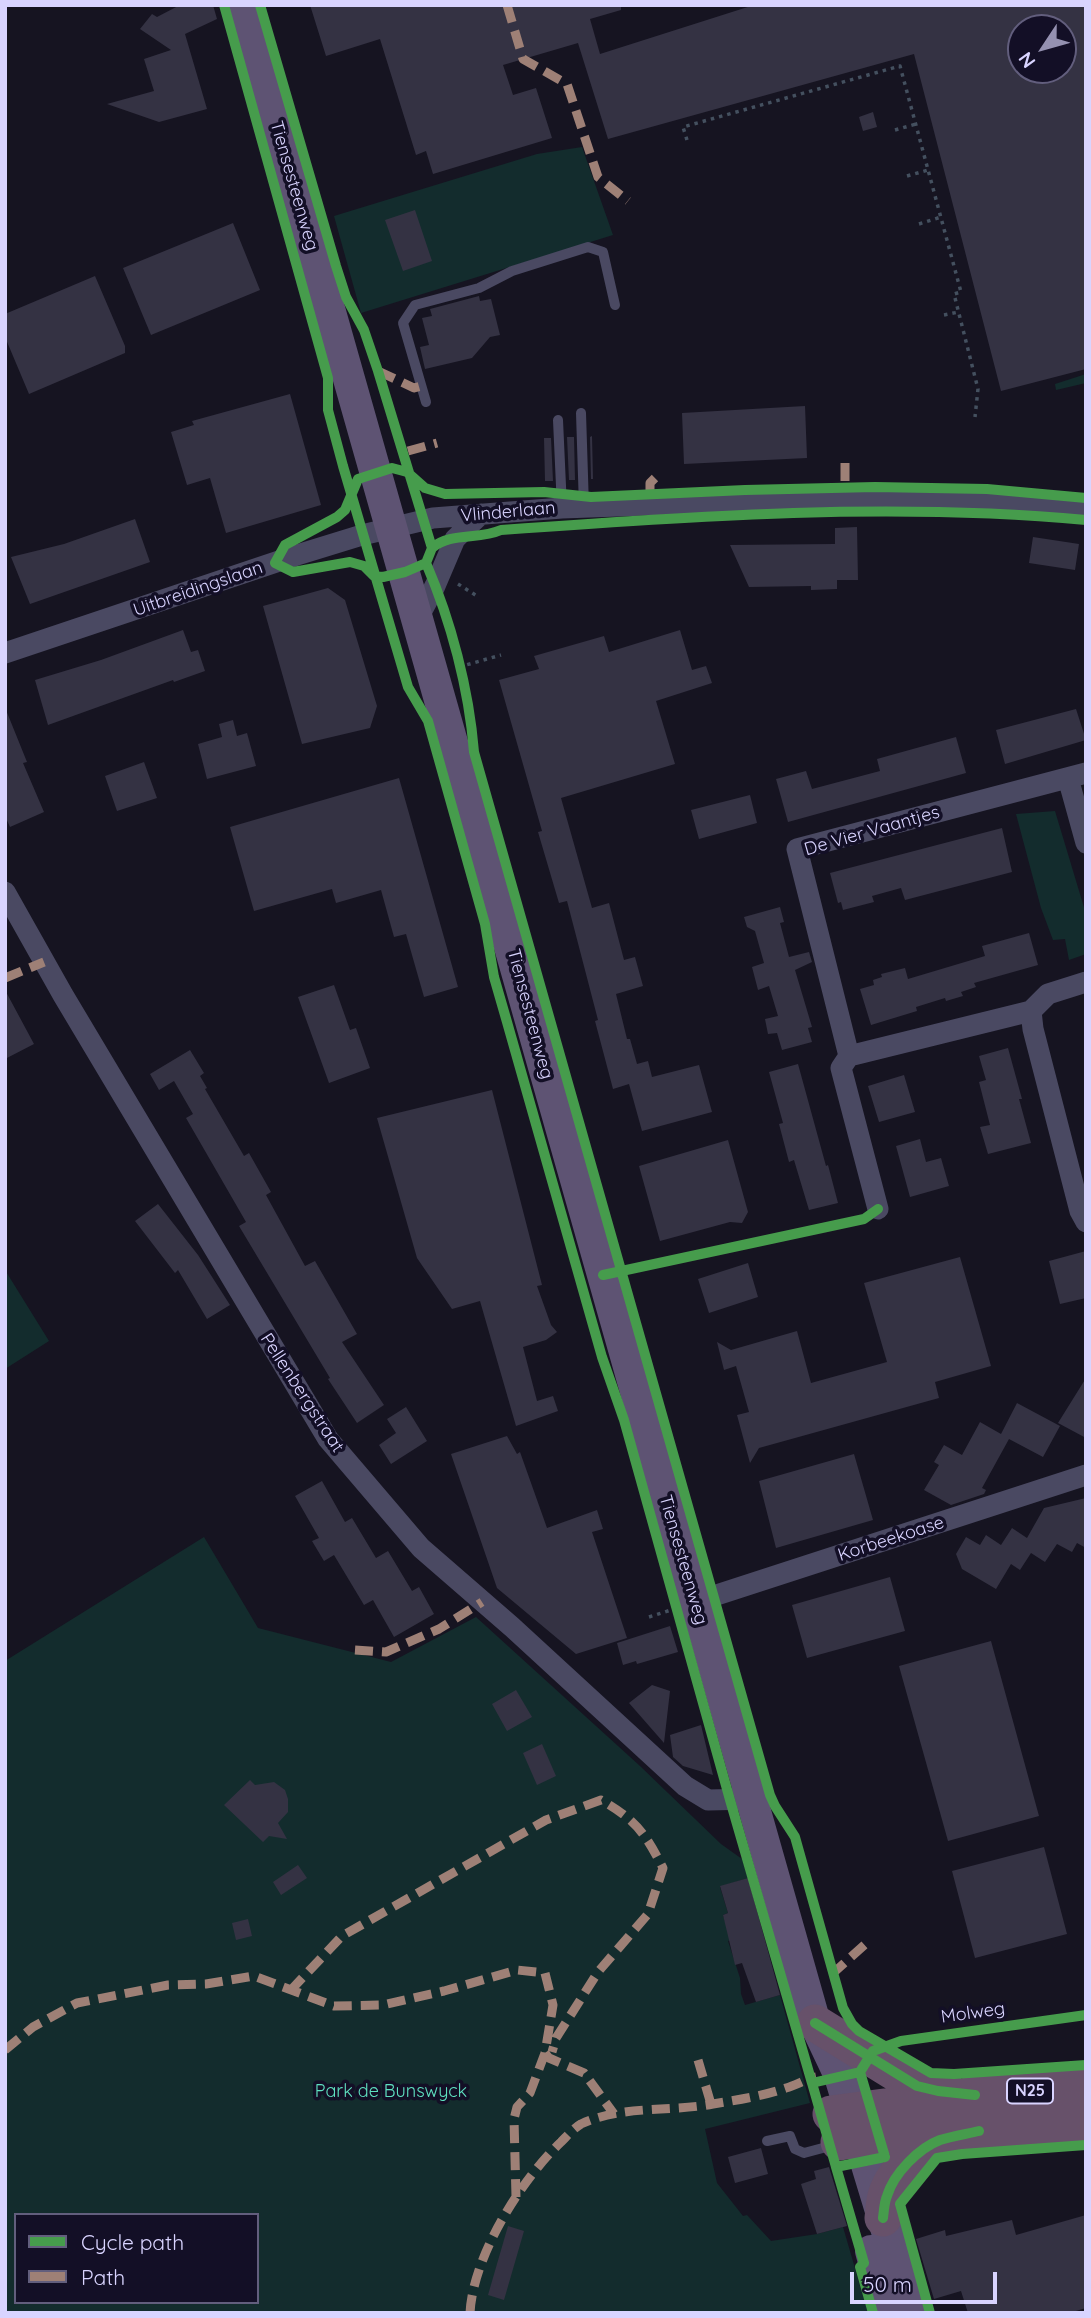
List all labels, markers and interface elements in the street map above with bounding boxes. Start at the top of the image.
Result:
north arrow [1007,14,1077,84]
text: N [1013,47,1040,73]
street label: Tiensesteenweg [265,119,323,253]
street label: Vlinderlaan [460,497,556,527]
street label: Uitbreidingslaan [130,557,266,621]
street label: De Vier Vaantjes [802,801,942,861]
street label: Tiensesteenweg [502,947,558,1081]
street label: Pellenbergstraat [255,1329,349,1457]
street label: Tiensesteenweg [654,1493,712,1627]
street label: Korbeekoase [835,1512,947,1566]
street label: Molweg [940,1998,1006,2028]
road number: N25 [1007,2078,1053,2104]
park label: Park de Bunswyck [315,2081,467,2103]
legend [14,2213,259,2304]
text: Cycle path [81,2229,184,2255]
scale bar [853,2258,1000,2302]
text: Path [81,2264,125,2290]
text: 50 m [863,2271,912,2297]

